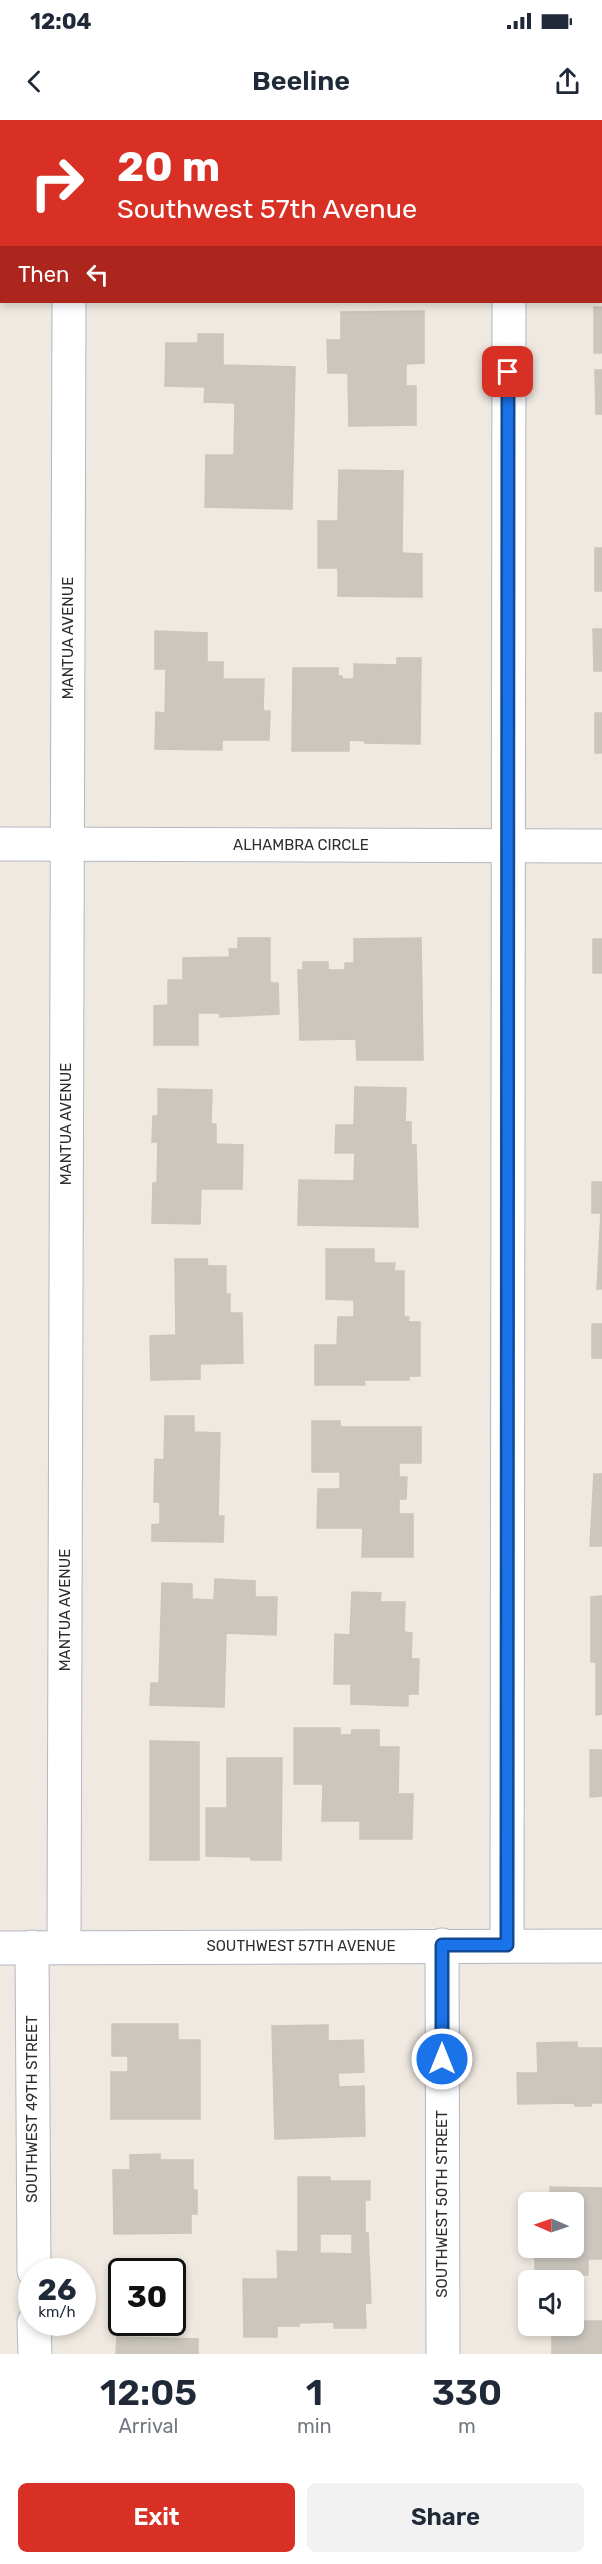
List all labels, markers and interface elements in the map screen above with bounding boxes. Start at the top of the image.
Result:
text: 12:04 [30,8,92,35]
icon: back [18,65,51,98]
text: Beeline [252,65,350,97]
icon: share [551,65,584,98]
text: 20 m [117,142,220,192]
icon: right [18,144,96,222]
text: Southwest 57th Avenue [117,193,417,225]
icon: left [81,258,114,291]
text: Then [18,261,69,288]
pin [482,346,533,397]
icon: arrive [491,355,524,388]
street label: MANTUA AVENUE [59,577,77,699]
street label: ALHAMBRA CIRCLE [233,836,369,854]
street label: MANTUA AVENUE [57,1063,75,1185]
street label: MANTUA AVENUE [56,1549,74,1671]
street label: SOUTHWEST 57TH AVENUE [206,1937,396,1955]
street label: SOUTHWEST 49TH STREET [23,2015,41,2203]
position arrow [410,2027,474,2091]
street label: SOUTHWEST 50TH STREET [433,2110,451,2298]
north arrow [518,2192,584,2258]
map controls [518,2192,584,2336]
speed limit sign: 30 [108,2258,186,2336]
button: sound [518,2270,584,2336]
text: 26 [37,2272,77,2308]
text: km/h [38,2303,76,2321]
text: 12:05 [100,2371,197,2414]
text: 1 [306,2371,323,2414]
text: 330 [432,2371,502,2414]
text: Arrival [118,2414,178,2438]
text: min [297,2414,332,2438]
text: m [458,2414,476,2438]
button: Exit [18,2483,295,2552]
button: Share [307,2483,584,2552]

